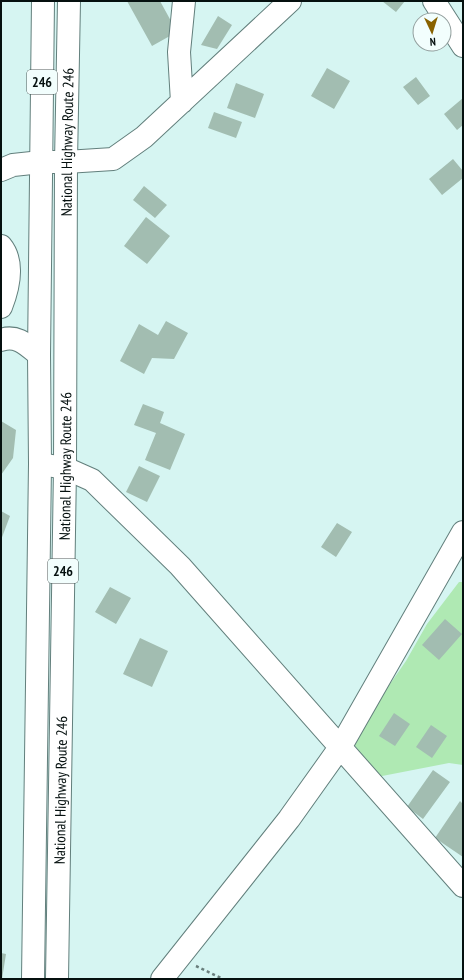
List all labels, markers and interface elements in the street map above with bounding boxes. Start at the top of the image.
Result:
north arrow [412,12,452,52]
text: N [429,35,436,49]
street label: National Highway Route 246 [56,68,77,216]
road number: 246 [27,70,57,94]
street label: National Highway Route 246 [54,392,75,540]
road number: 246 [48,559,78,583]
street label: National Highway Route 246 [49,716,71,864]

